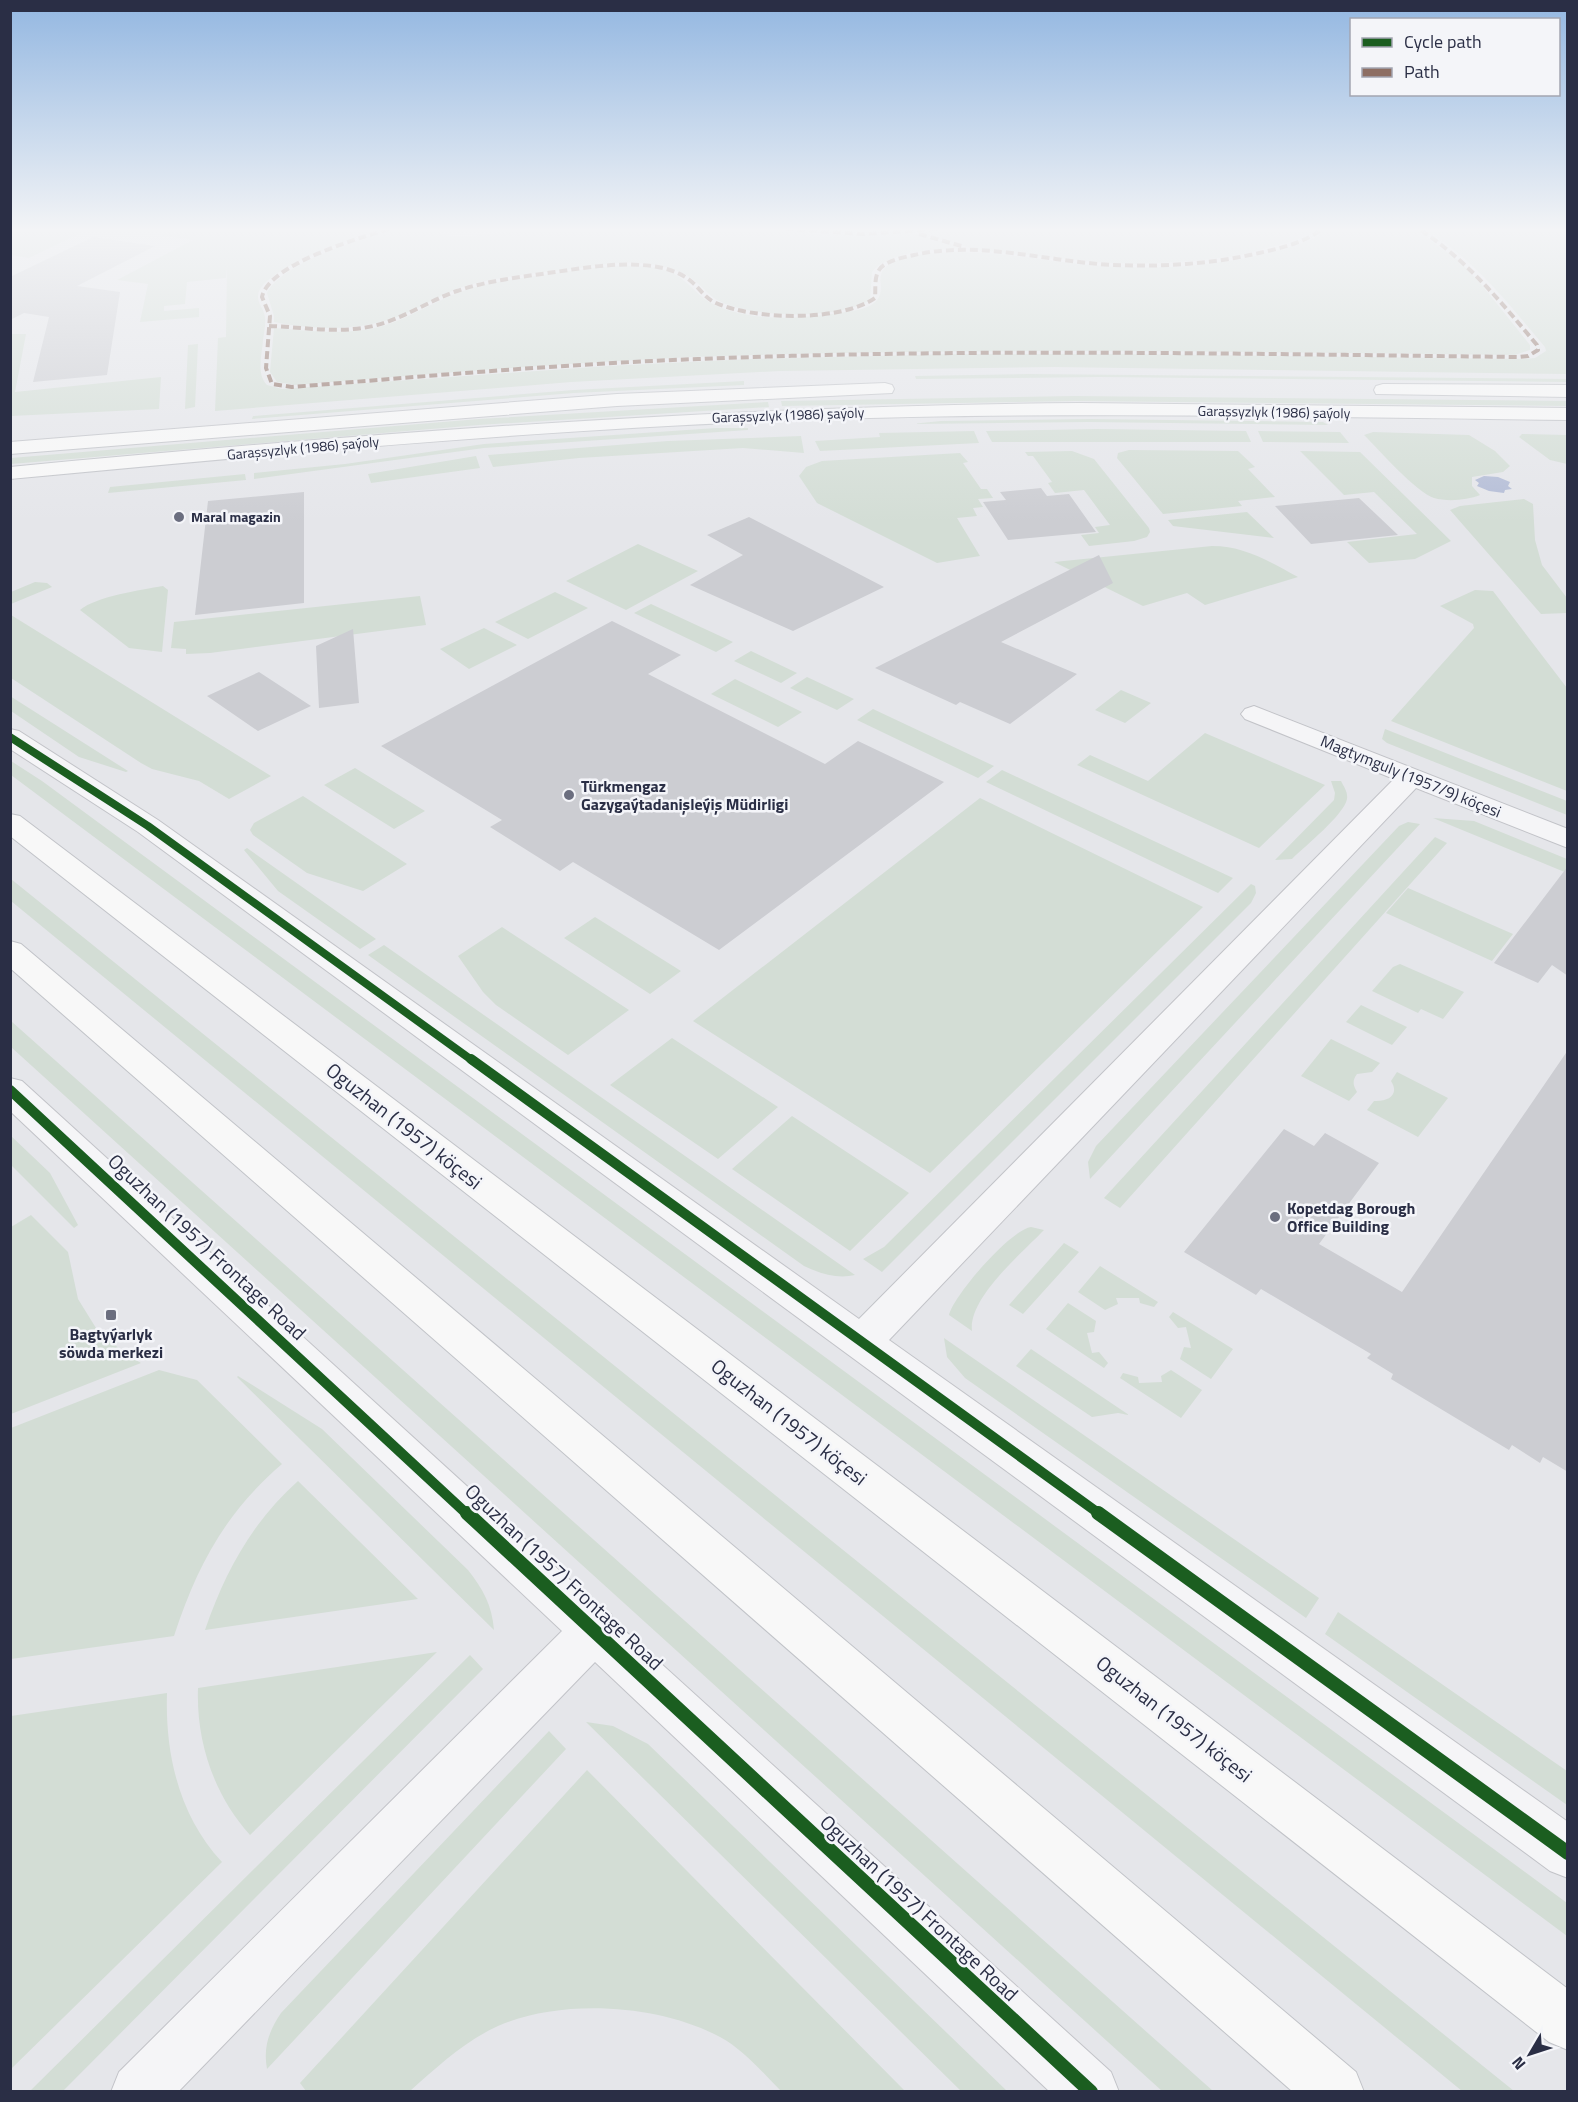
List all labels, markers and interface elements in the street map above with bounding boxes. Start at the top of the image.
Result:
legend [1350,18,1560,96]
text: Cycle path [1404,28,1482,55]
text: Path [1404,58,1440,85]
street label: Garaşsyzlyk (1986) şaýoly [1198,400,1351,423]
street label: Garaşsyzlyk (1986) şaýoly [711,401,865,428]
street label: Garaşsyzlyk (1986) şaýoly [226,430,380,465]
place label: Maral magazin [191,506,281,527]
marker: Maral magazin [172,510,186,524]
street label: Magtymguly (1957/9) köçesi [1317,729,1505,823]
place label: Türkmengaz Gazygaýtadanişleýiş Müdirligi [581,774,788,816]
marker: Türkmengaz Gazygaýtadanişleýiş Müdirligi [562,788,576,802]
street label: Oguzhan (1957) köçesi [319,1055,489,1197]
street label: Oguzhan (1957) Frontage Road [101,1146,314,1347]
place label: Kopetdag Borough Office Building [1287,1196,1415,1238]
marker: Kopetdag Borough Office Building [1268,1210,1282,1224]
marker: Bagtyýarlyk söwda merkezi [104,1308,118,1322]
place label: Bagtyýarlyk söwda merkezi [59,1322,163,1364]
street label: Oguzhan (1957) köçesi [704,1351,874,1493]
street label: Oguzhan (1957) Frontage Road [458,1476,671,1677]
street label: Oguzhan (1957) köçesi [1089,1648,1259,1790]
street label: Oguzhan (1957) Frontage Road [813,1807,1026,2008]
north arrow [1500,2024,1560,2084]
text: N [1506,2052,1531,2075]

